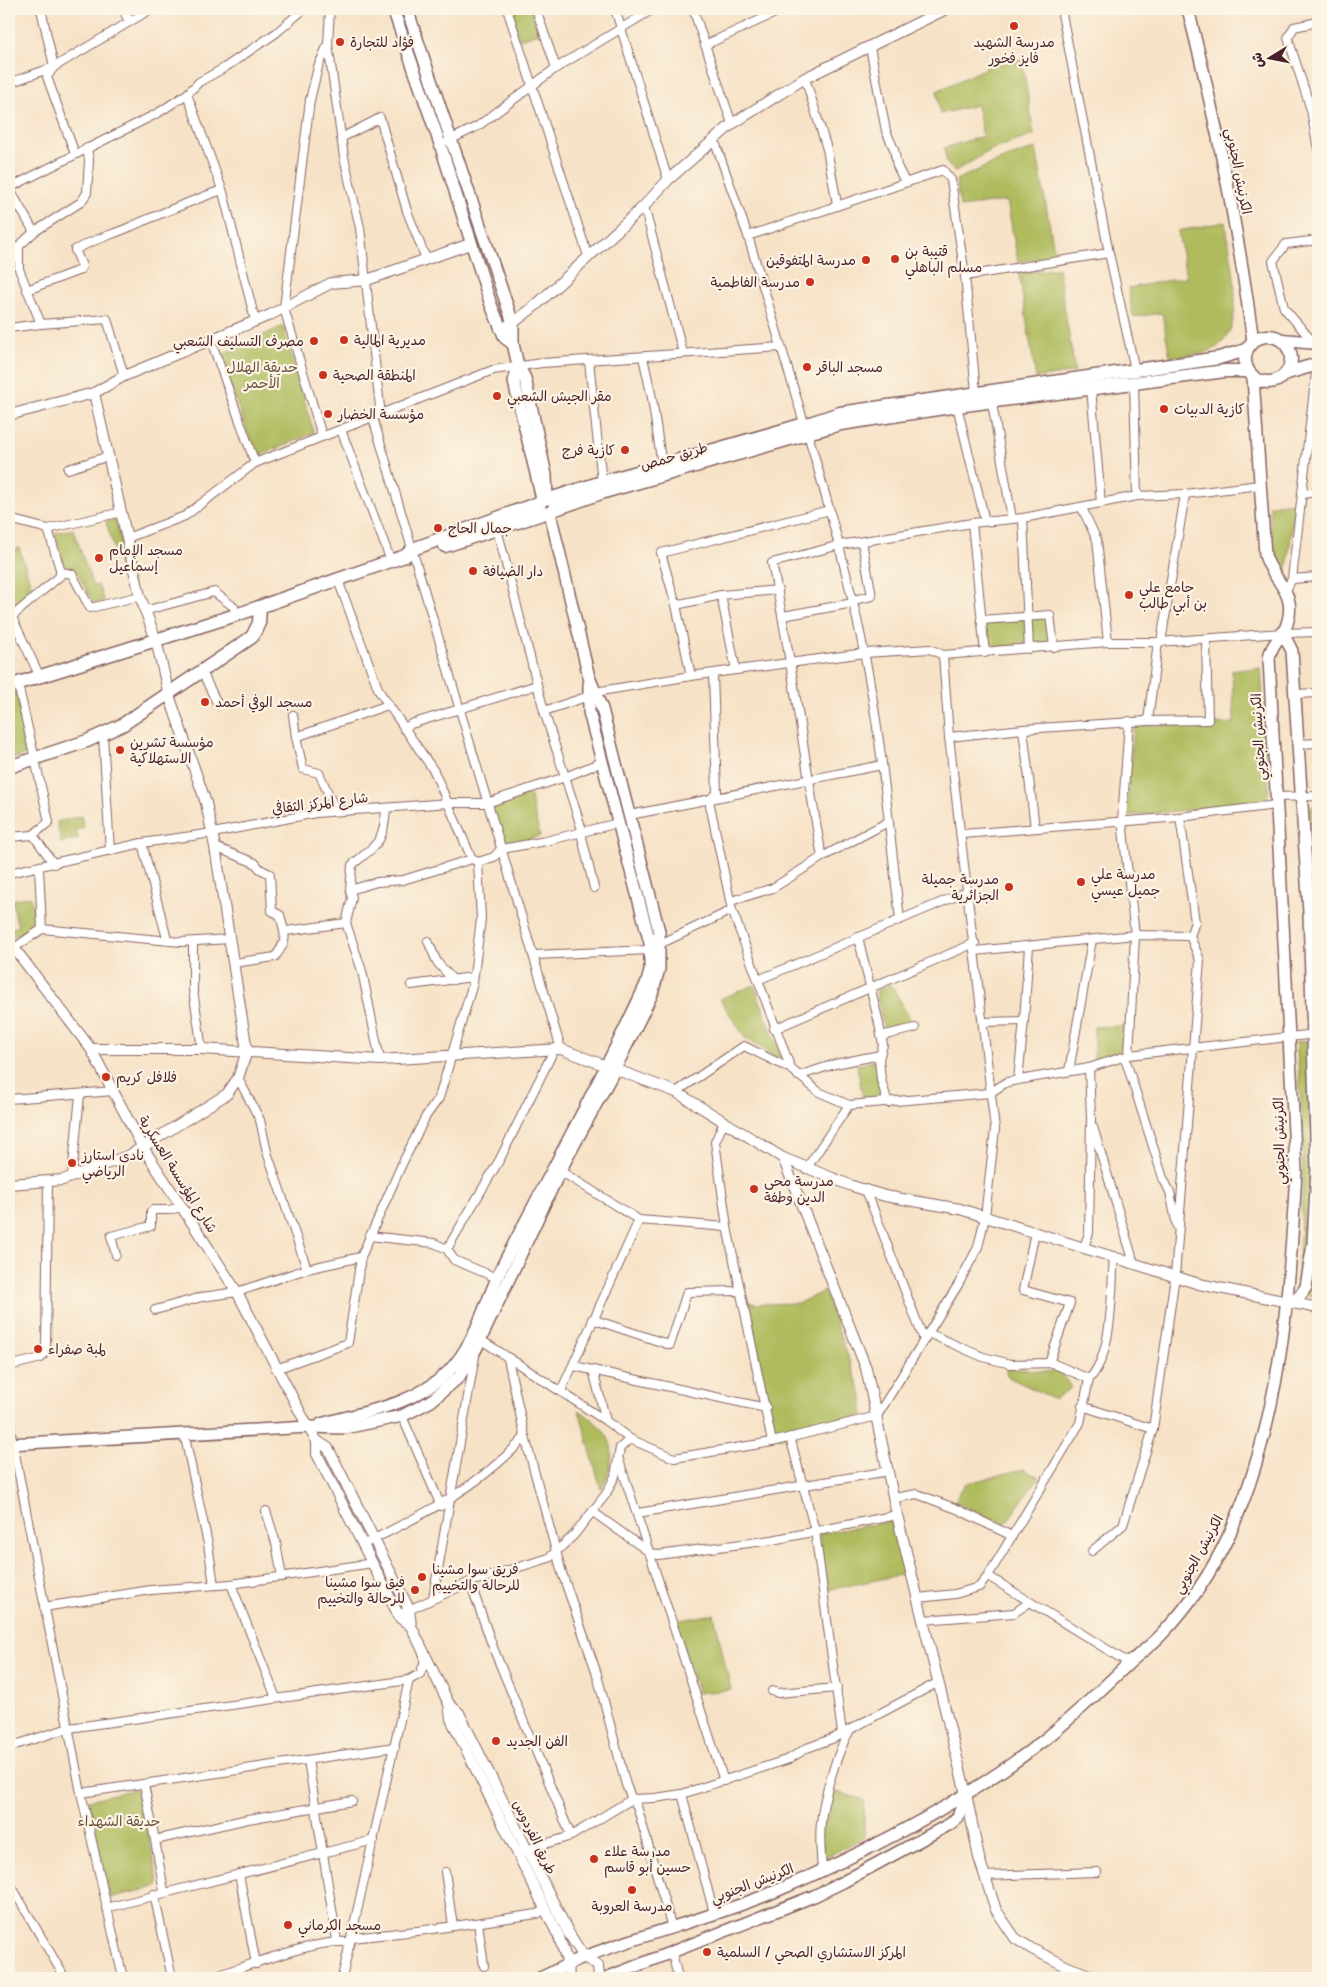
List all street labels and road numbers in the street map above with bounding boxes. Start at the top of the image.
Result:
street label: الكرنيش الجنوبي [1218,126,1255,217]
street label: طريق حمص [639,439,710,474]
street label: الكرنيش الجنوبي [1248,692,1273,781]
street label: شارع المركز الثقافي [271,789,370,820]
street label: الكرنيش الجنوبي [1270,1097,1293,1185]
street label: شارع المؤسسة العسكرية [134,1113,221,1237]
street label: الكرنيش الجنوبي [1170,1512,1231,1599]
street label: طريق الفردوس [508,1797,560,1878]
street label: الكرنيش الجنوبي [708,1860,798,1911]

